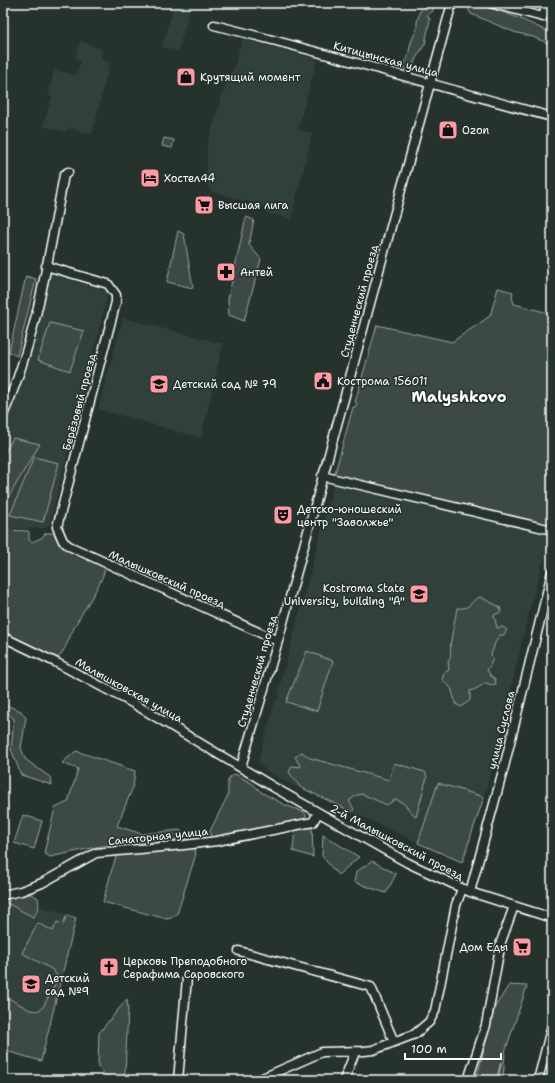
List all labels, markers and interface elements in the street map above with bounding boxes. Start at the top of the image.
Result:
street label: Китицынская улица [332,38,440,81]
shop icon: Крутящий момент [175,66,197,88]
place label: Крутящий момент [200,70,301,85]
shop icon: Ozon [437,119,459,141]
place label: Ozon [462,123,490,138]
hotel icon: Хостел44 [139,167,161,189]
place label: Хостел44 [164,171,216,186]
supermarket icon: Высшая лига [193,194,215,216]
place label: Высшая лига [218,198,289,213]
street label: Студенческий проезд [337,243,382,359]
pharmacy icon: Антей [215,261,237,283]
place label: Антей [240,265,273,280]
street label: Берёзовый проезд [59,352,100,453]
public building icon: Кострома 156011 [312,370,334,392]
school or university icon: Детский сад № 79 [148,373,170,395]
place label: Кострома 156011 [337,374,428,389]
place label: Детский сад № 79 [173,377,277,392]
district label: Malyshkovo [412,387,507,407]
place label: Детско-юношеский центр "Заволжье" [297,502,402,530]
theatre icon: Детско-юношеский центр "Заволжье" [272,504,294,526]
street label: Малышковский проезд [106,547,228,612]
place label: Kostroma State University, building "A" [284,581,405,609]
school or university icon: Kostroma State University, building "A" [408,583,430,605]
street label: Студенческий проезд [234,613,281,729]
street label: Малышковская улица [72,655,185,726]
street label: улица Суслова [484,689,519,771]
street label: 2-й Малышковский проезд [328,801,466,884]
street label: Санаторная улица [107,824,209,849]
supermarket icon: Дом Еды [511,936,533,958]
place label: Дом Еды [459,940,508,955]
place label: Церковь Преподобного Серафима Саровского [123,954,247,982]
church icon: Церковь Преподобного Серафима Саровского [98,956,120,978]
place label: Детский сад №9 [45,971,90,999]
school or university icon: Детский сад №9 [20,973,42,995]
scale bar [405,1035,501,1061]
text: 100 m [411,1041,447,1057]

